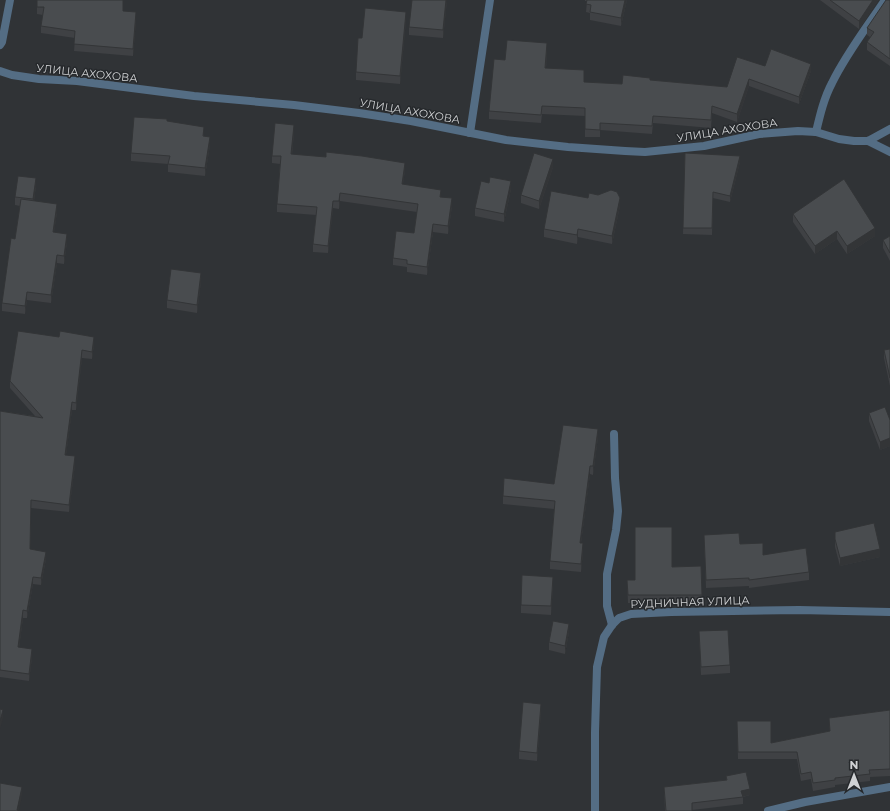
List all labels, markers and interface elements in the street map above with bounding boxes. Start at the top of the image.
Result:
street label: УЛИЦА АХОХОВА [36,61,139,85]
street label: УЛИЦА АХОХОВА [359,95,462,127]
street label: УЛИЦА АХОХОВА [676,115,779,145]
street label: РУДНИЧНАЯ УЛИЦА [630,593,751,611]
north arrow [834,755,874,795]
text: N [850,758,858,772]

